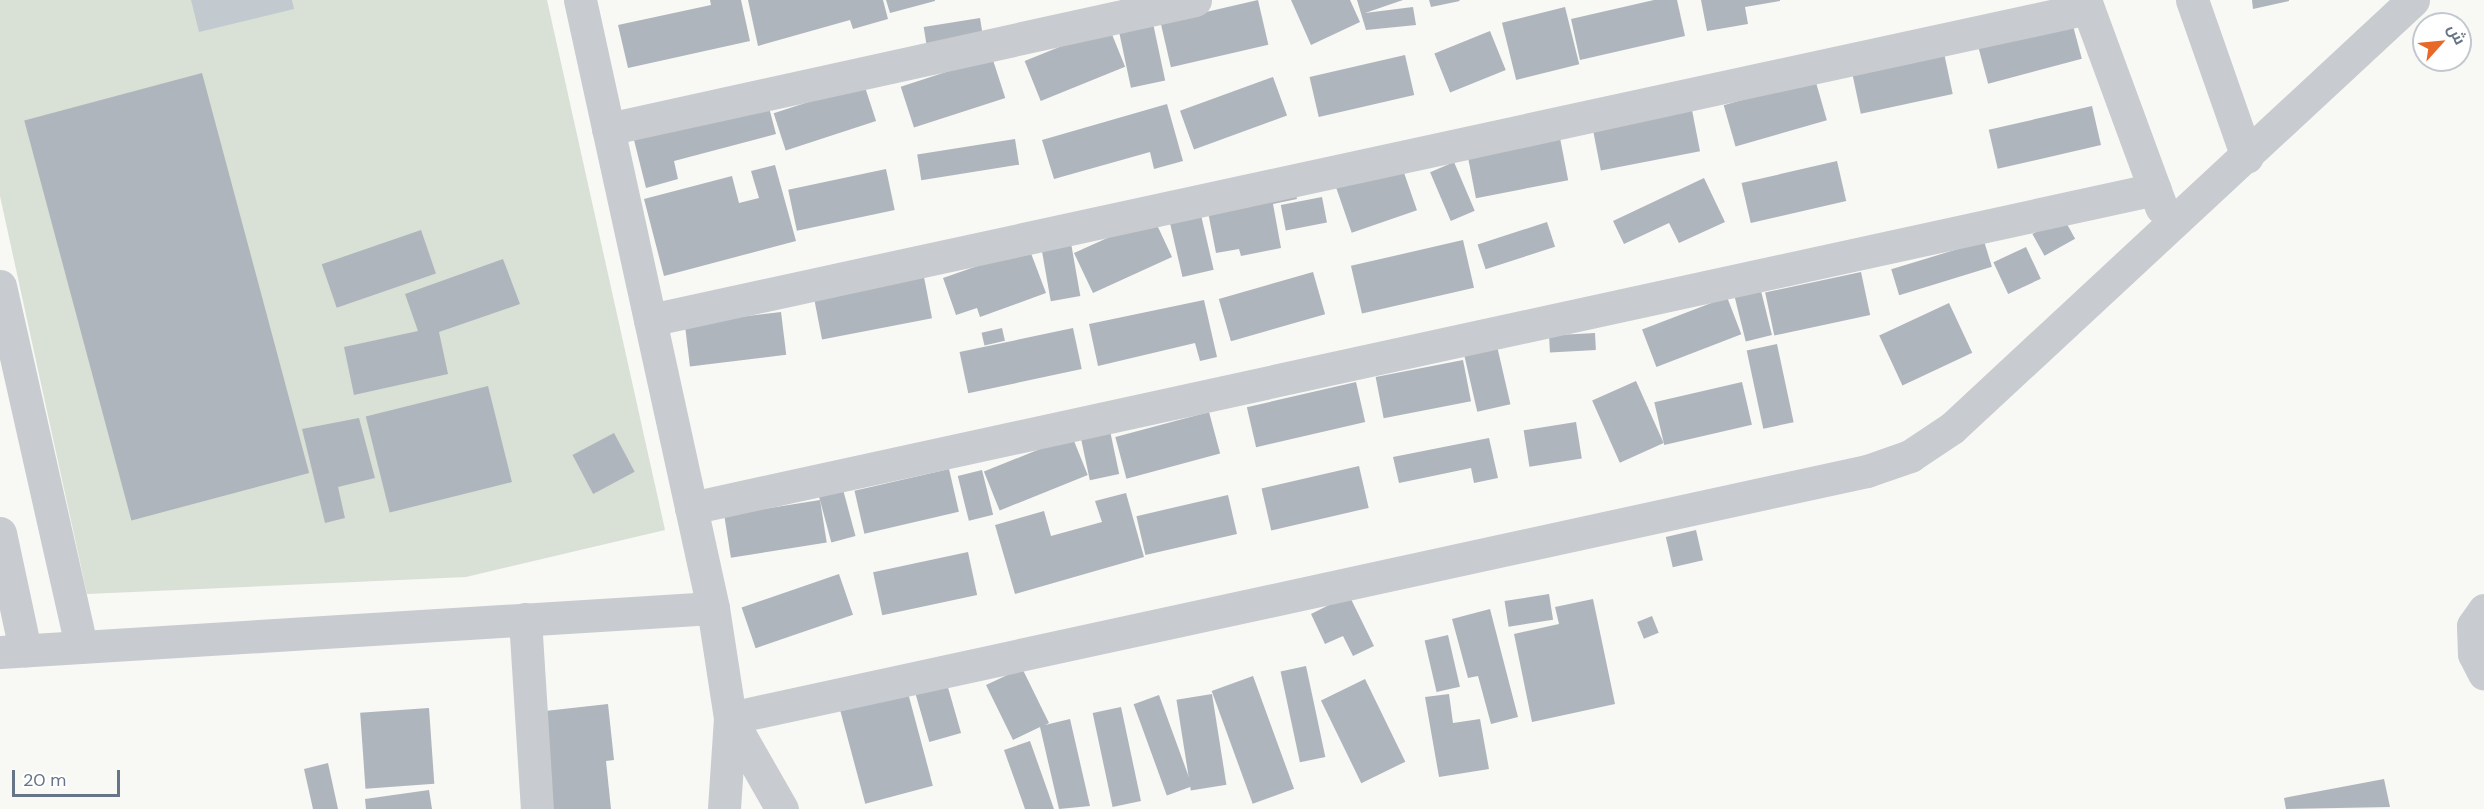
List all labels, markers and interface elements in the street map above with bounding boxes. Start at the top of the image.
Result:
north arrow [2412,12,2472,72]
text: ش [2443,21,2471,48]
scale bar [15,758,123,796]
text: 20 m [23,768,66,792]

